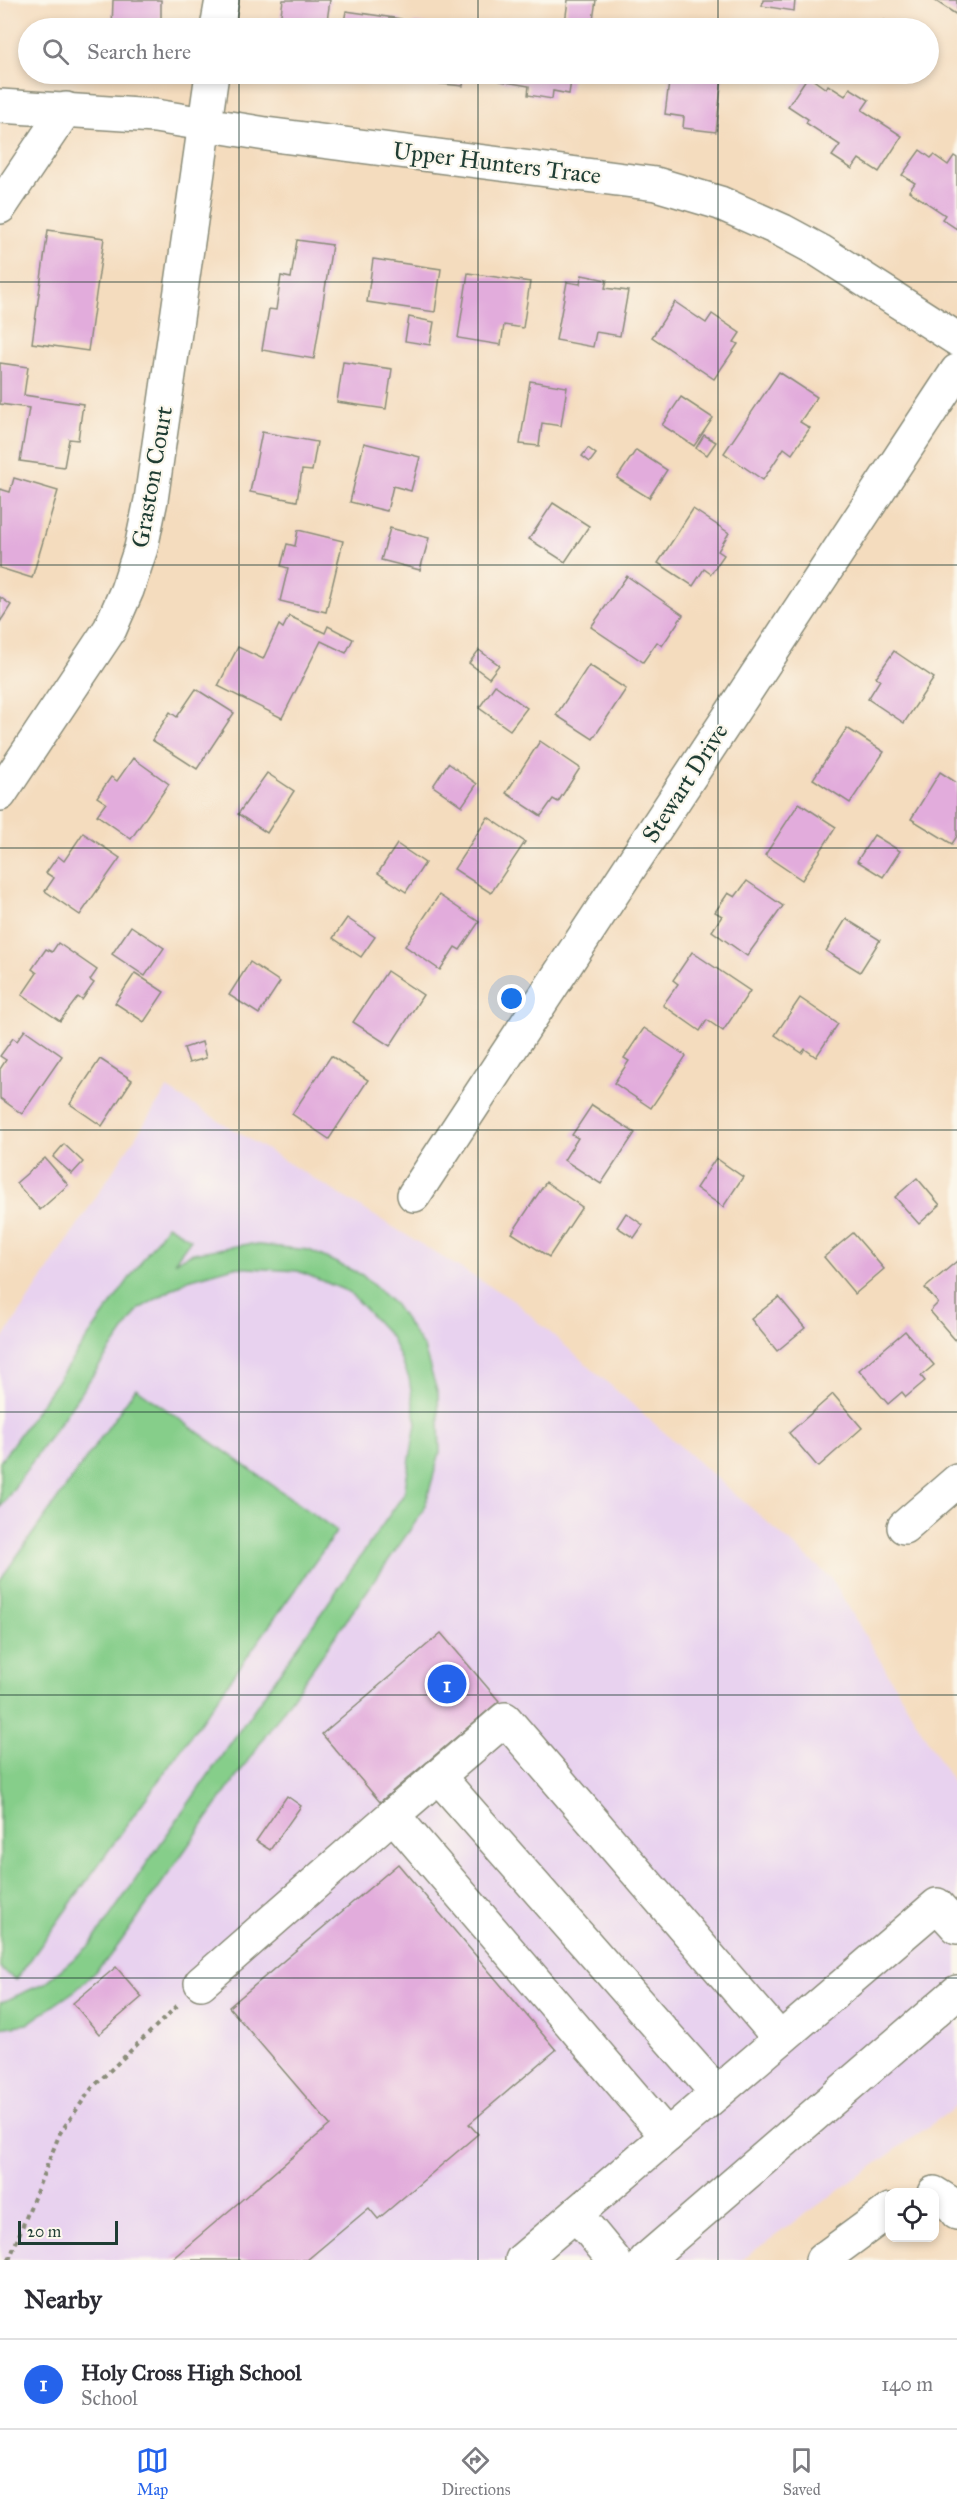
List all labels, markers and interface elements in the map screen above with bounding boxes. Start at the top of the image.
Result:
search box [18,18,939,84]
icon: search [39,35,72,68]
text: Search here [87,38,191,65]
street label: Upper Hunters Trace [391,135,603,191]
street label: Graston Court [125,403,179,550]
street label: Stewart Drive [635,718,735,848]
your location [497,984,526,1013]
pin: 1 [428,1662,466,1706]
map controls [885,2188,939,2242]
button: locate [885,2188,939,2242]
scale bar [18,2218,118,2246]
text: 20 m [27,2222,61,2241]
text: Nearby [24,2283,102,2315]
text: Holy Cross High School [81,2359,301,2386]
text: 1 [40,2372,47,2396]
text: 140 m [881,2372,933,2396]
text: School [81,2386,138,2410]
tab: Map [136,2444,169,2499]
tab: Directions [441,2444,510,2499]
tab: Saved [783,2444,821,2499]

